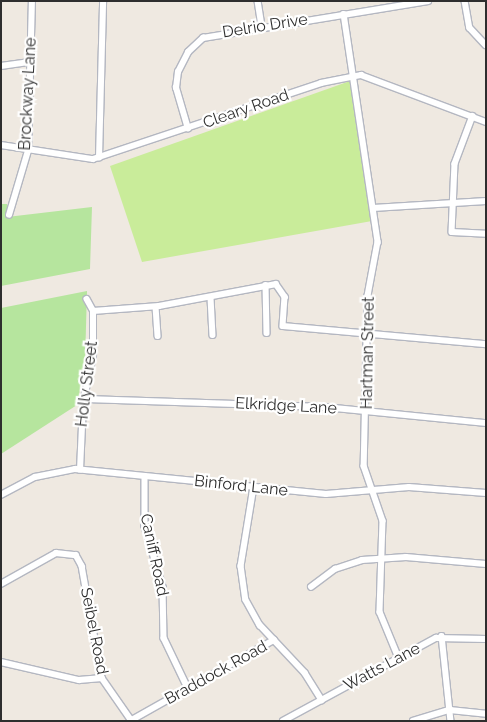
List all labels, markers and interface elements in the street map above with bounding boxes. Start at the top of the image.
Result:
street label: Delrio Drive [221,10,309,42]
street label: Brockway Lane [15,37,41,151]
street label: Cleary Road [200,85,292,133]
street label: Hartman Street [357,297,379,409]
street label: Holly Street [72,340,102,428]
street label: Elkridge Lane [235,394,337,418]
street label: Binford Lane [193,472,289,500]
street label: Caniff Road [136,512,172,598]
street label: Seibel Road [76,586,112,676]
street label: Braddock Road [161,637,271,709]
street label: Watts Lane [340,639,424,695]

